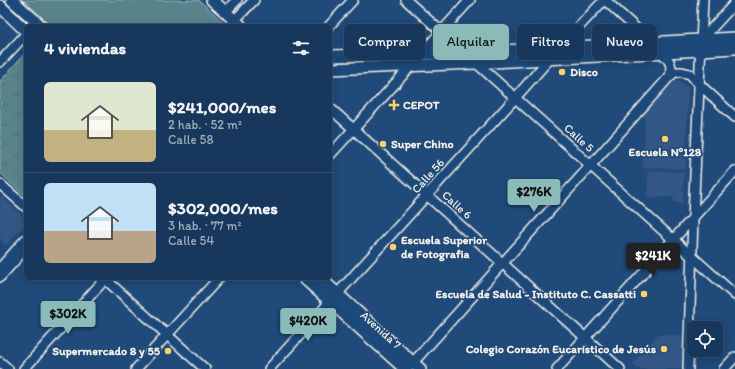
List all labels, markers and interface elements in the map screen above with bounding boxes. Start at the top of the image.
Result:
chip: Comprar [344,24,425,60]
chip: Alquilar [433,24,509,60]
chip: Filtros [517,24,584,60]
chip: Nuevo [592,24,657,60]
icon: filters [290,37,312,59]
text: 4 viviendas [44,38,126,58]
place label: Disco [570,65,598,79]
marker: Disco [557,67,567,77]
text: $241,000/mes [168,97,276,117]
icon: home [76,98,124,146]
place label: CEPOT [403,98,440,112]
marker: CEPOT [388,99,400,111]
text: 2 hab. · 52 m² [168,117,242,132]
street label: Calle 5 [561,121,597,155]
text: Calle 58 [168,132,214,147]
marker: Escuela Nº128 [660,134,670,144]
place label: Super Chino [391,137,454,152]
marker: Super Chino [378,139,388,149]
place label: Escuela Nº128 [629,145,702,159]
street label: Calle 56 [409,156,447,196]
pin: $276K [506,179,562,213]
text: $276K [516,184,552,199]
street label: Calle 6 [439,188,475,222]
text: $302,000/mes [168,198,278,218]
icon: home [76,199,124,247]
text: 3 hab. · 77 m² [168,218,242,233]
text: Calle 54 [168,233,214,248]
place label: Escuela Superior de Fotografia [401,233,487,262]
marker: Escuela Superior de Fotografia [388,242,398,252]
pin: $241K [625,243,681,277]
text: $241K [635,248,671,263]
place label: Escuela de Salud - Instituto C. Cassatti [435,287,636,301]
marker: Escuela de Salud - Instituto C. Cassatti [639,289,649,299]
pin: $302K [40,301,96,335]
text: $302K [50,306,86,321]
pin: $420K [280,308,336,342]
street label: Avenida 7 [358,308,404,352]
text: $420K [289,313,327,328]
map controls [687,321,723,357]
button: locate [687,321,723,357]
place label: Colegio Corazón Eucarístico de Jesús [466,342,657,357]
place label: Supermercado 8 y 55 [52,344,161,359]
marker: Colegio Corazón Eucarístico de Jesús [659,344,669,354]
marker: Supermercado 8 y 55 [163,346,173,356]

